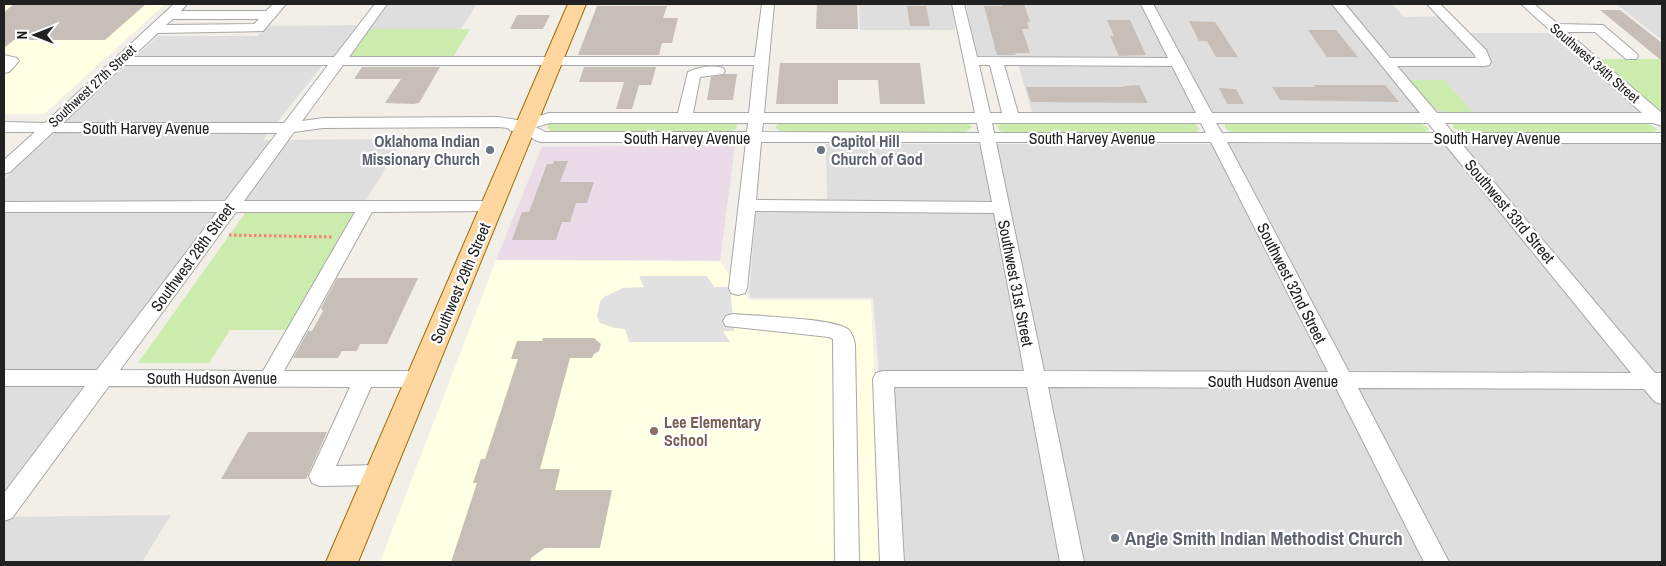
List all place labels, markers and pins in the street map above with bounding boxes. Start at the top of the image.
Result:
place label: Oklahoma Indian Missionary Church [362,130,480,170]
place label: Capitol Hill Church of God [831,130,923,170]
marker: Oklahoma Indian Missionary Church [484,144,496,156]
marker: Capitol Hill Church of God [815,144,827,156]
place label: Lee Elementary School [664,411,762,451]
marker: Lee Elementary School [648,425,660,437]
place label: Angie Smith Indian Methodist Church [1125,525,1403,551]
marker: Angie Smith Indian Methodist Church [1109,532,1121,544]

